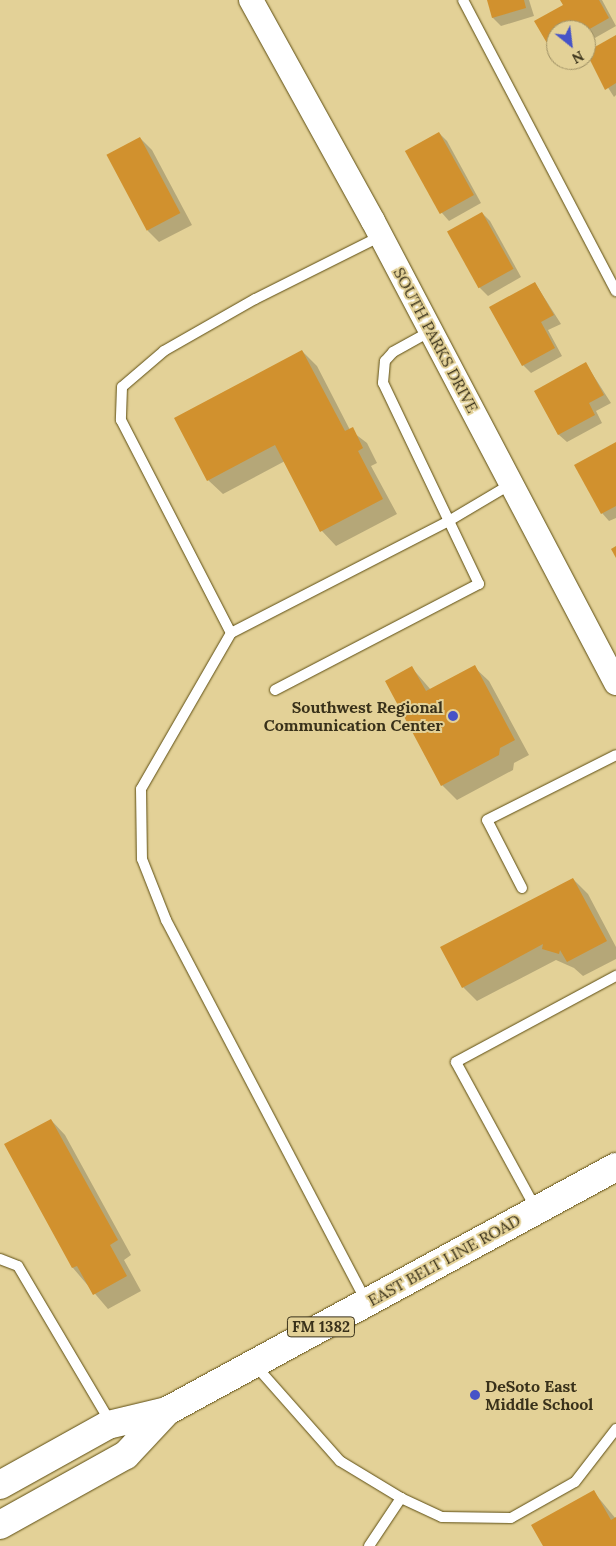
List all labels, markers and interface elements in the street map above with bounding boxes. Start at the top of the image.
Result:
north arrow [546,20,596,70]
text: N [569,47,587,68]
street label: SOUTH PARKS DRIVE [390,264,482,416]
place label: Southwest Regional Communication Center [264,697,443,735]
marker: Southwest Regional Communication Center [447,710,459,722]
street label: EAST BELT LINE ROAD [364,1210,524,1310]
road number: FM 1382 [286,1314,356,1340]
place label: DeSoto East Middle School [485,1376,593,1414]
marker: DeSoto East Middle School [469,1389,481,1401]

